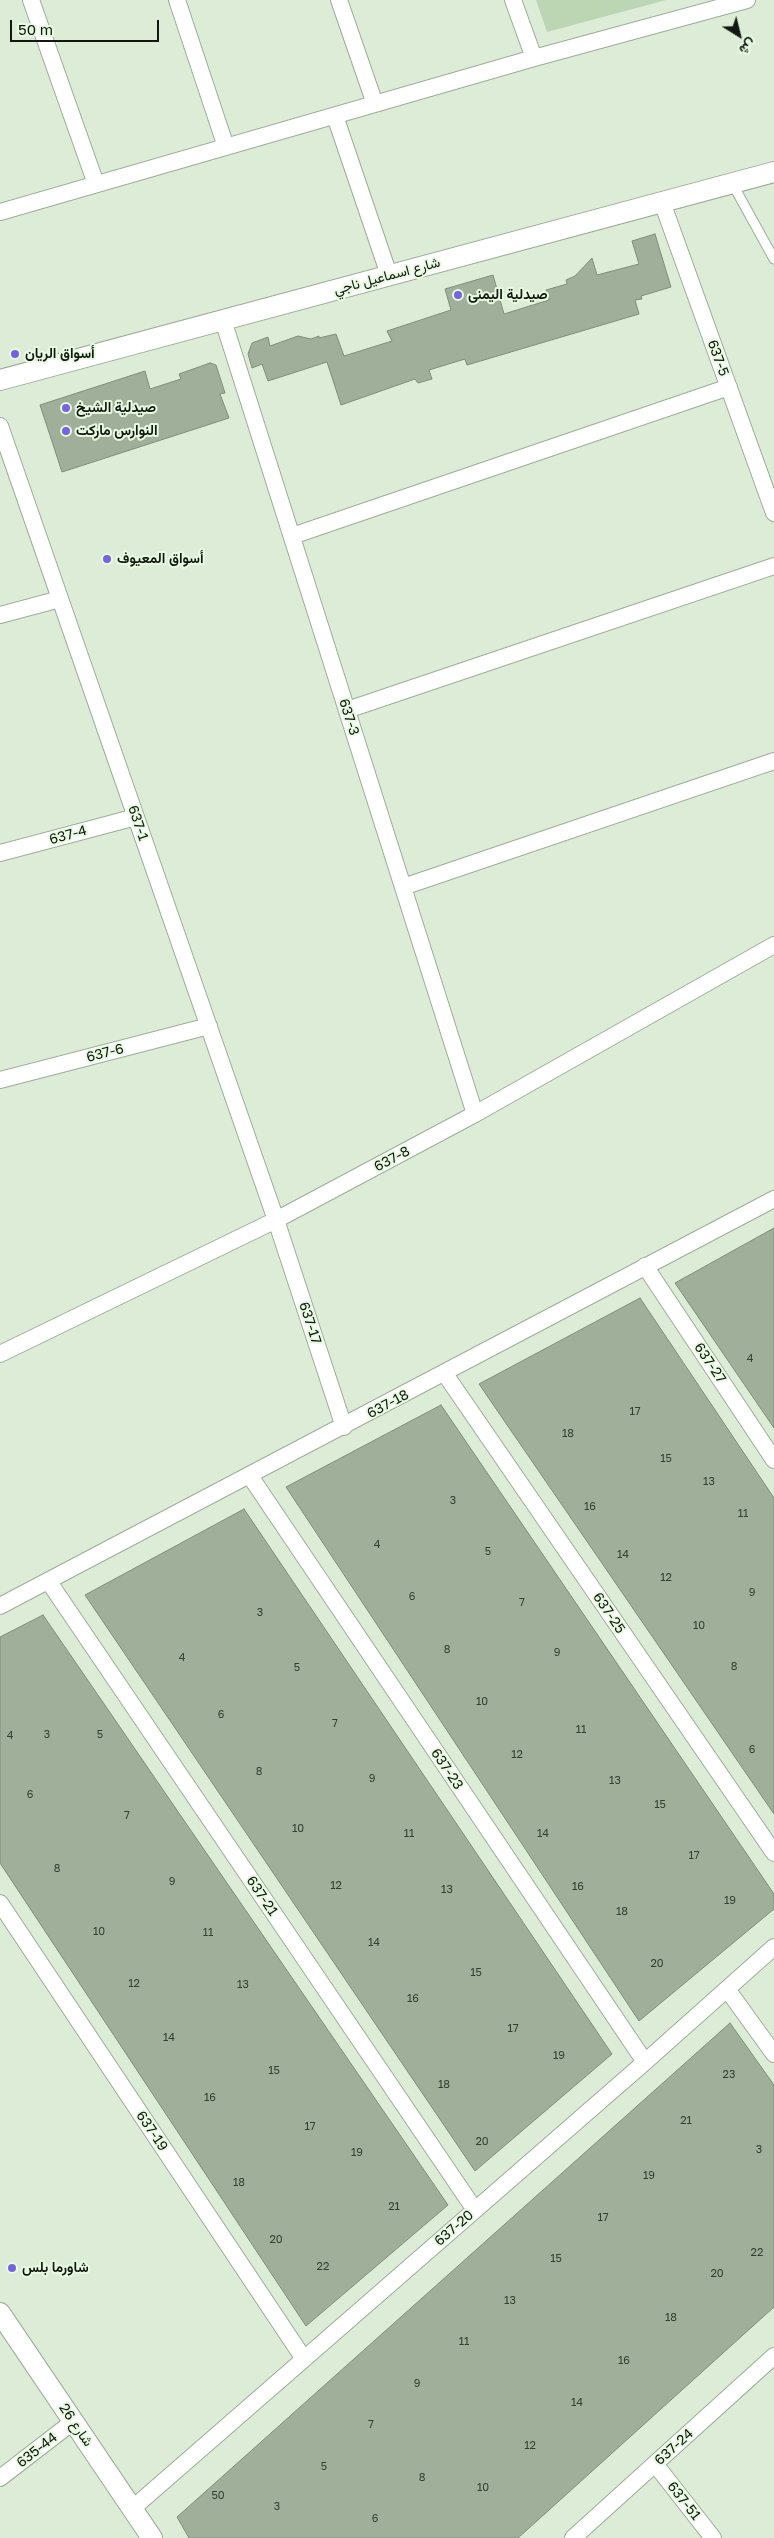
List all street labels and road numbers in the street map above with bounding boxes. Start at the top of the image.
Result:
street label: شارع اسماعيل ناجي [332,254,442,298]
street label: 637-5 [704,337,732,379]
street label: 637-3 [335,697,363,737]
street label: 637-1 [124,803,152,843]
street label: 637-4 [48,822,88,848]
street label: 637-6 [85,1040,125,1066]
street label: 637-8 [371,1143,413,1175]
street label: 637-17 [295,1300,325,1346]
street label: 637-27 [690,1340,730,1386]
street label: 637-18 [364,1386,412,1422]
street label: 637-25 [589,1589,629,1637]
street label: 637-23 [427,1745,467,1793]
street label: 637-21 [243,1873,281,1919]
street label: 637-19 [133,2108,171,2154]
street label: 637-20 [431,2207,477,2249]
street label: شارع 26 [56,2400,96,2450]
street label: 637-24 [651,2425,697,2469]
street label: 635-44 [13,2429,61,2471]
street label: 637-51 [664,2478,704,2524]

